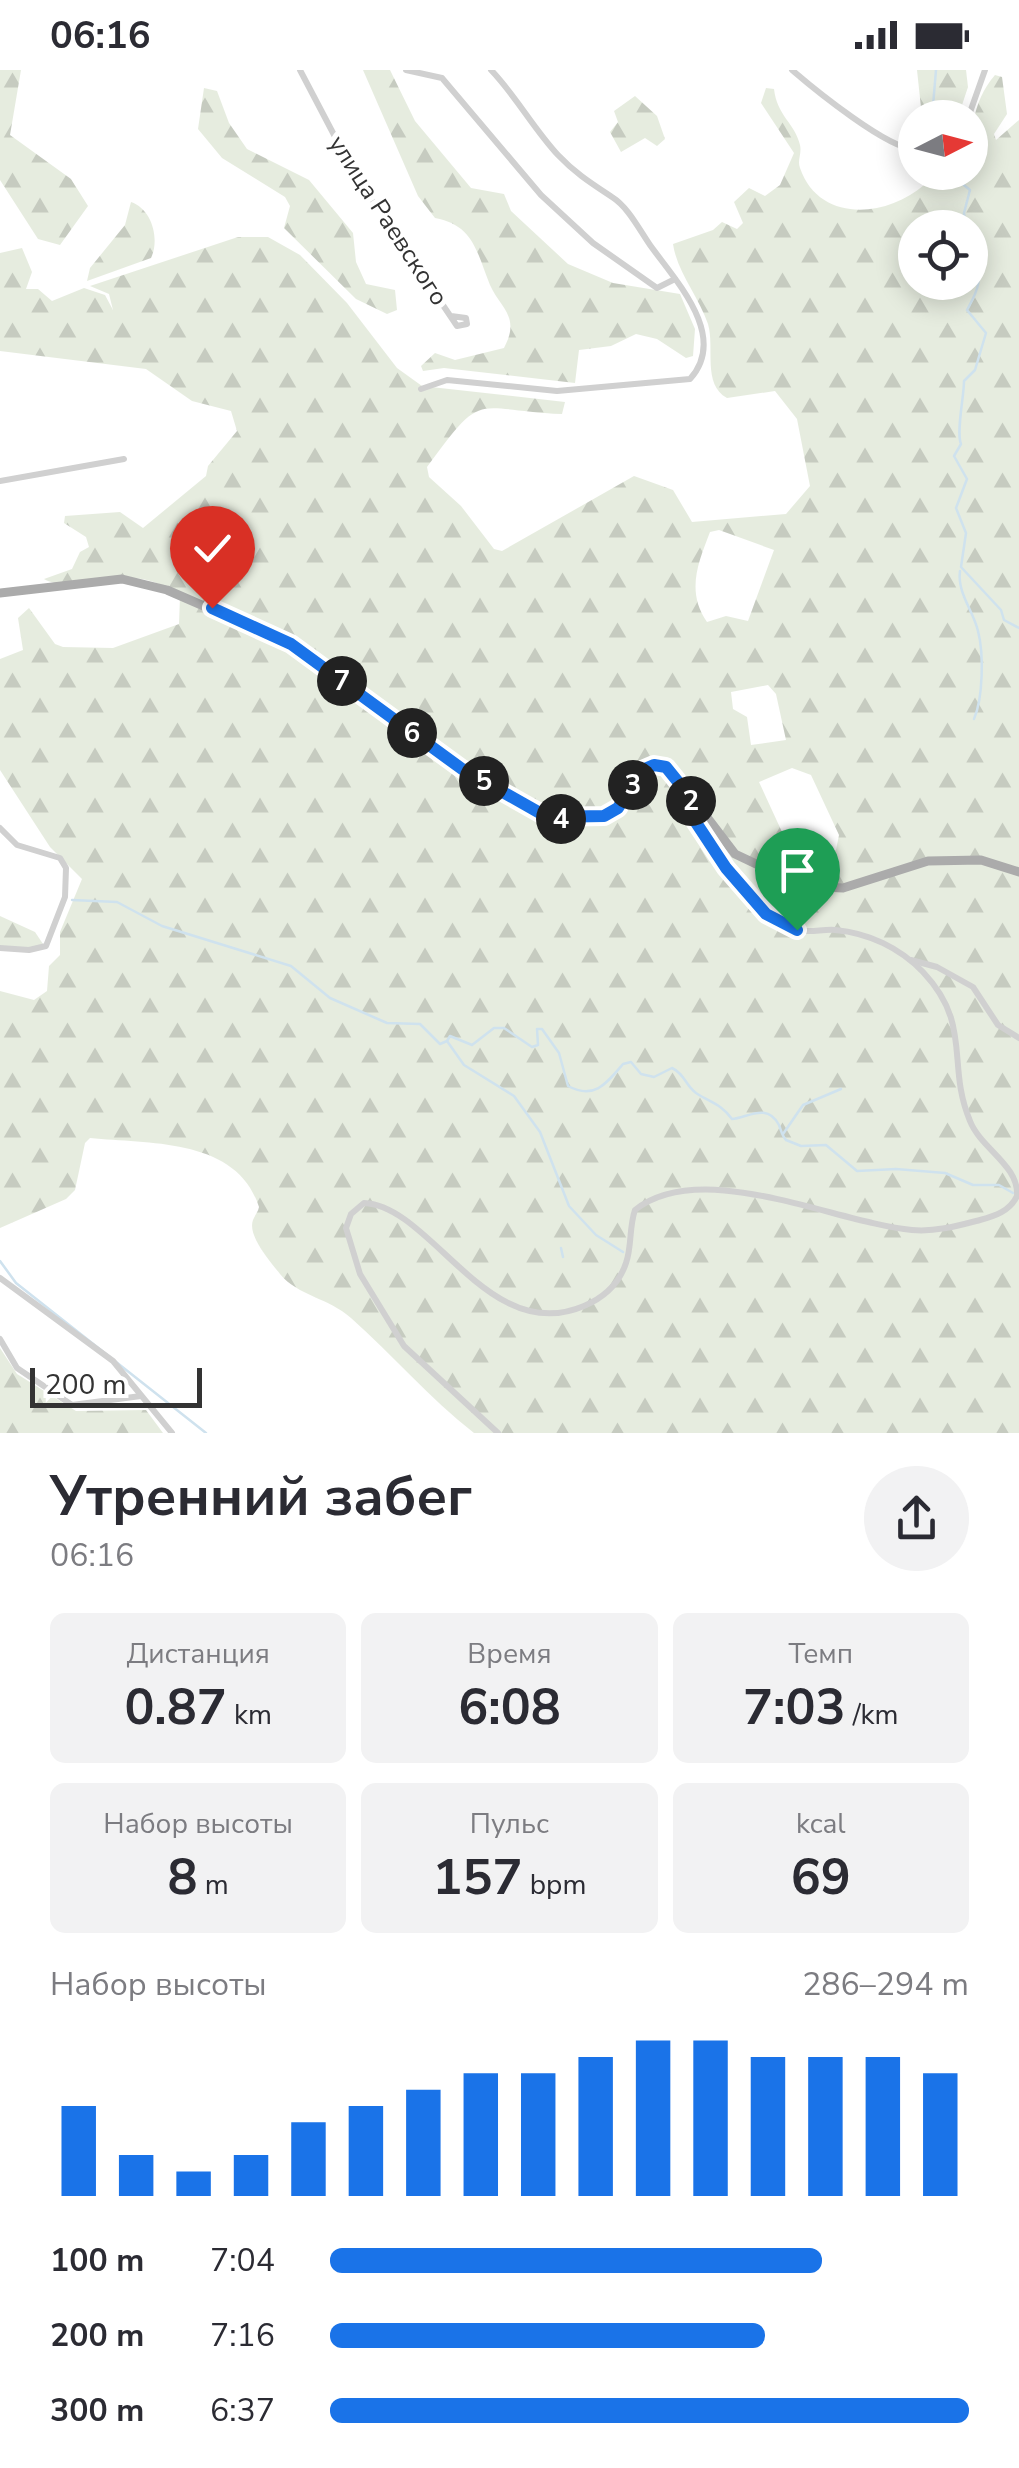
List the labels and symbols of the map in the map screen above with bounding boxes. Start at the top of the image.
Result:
north arrow [898,100,988,190]
street label: улица Раевского [320,129,456,312]
pin [170,506,255,609]
pin: 7 [317,656,367,706]
pin: 6 [387,708,437,758]
pin: 5 [459,756,509,806]
pin: 3 [608,760,658,810]
pin: 2 [666,776,716,826]
pin: 4 [536,794,586,844]
pin [755,828,840,931]
scale bar [30,1363,202,1408]

